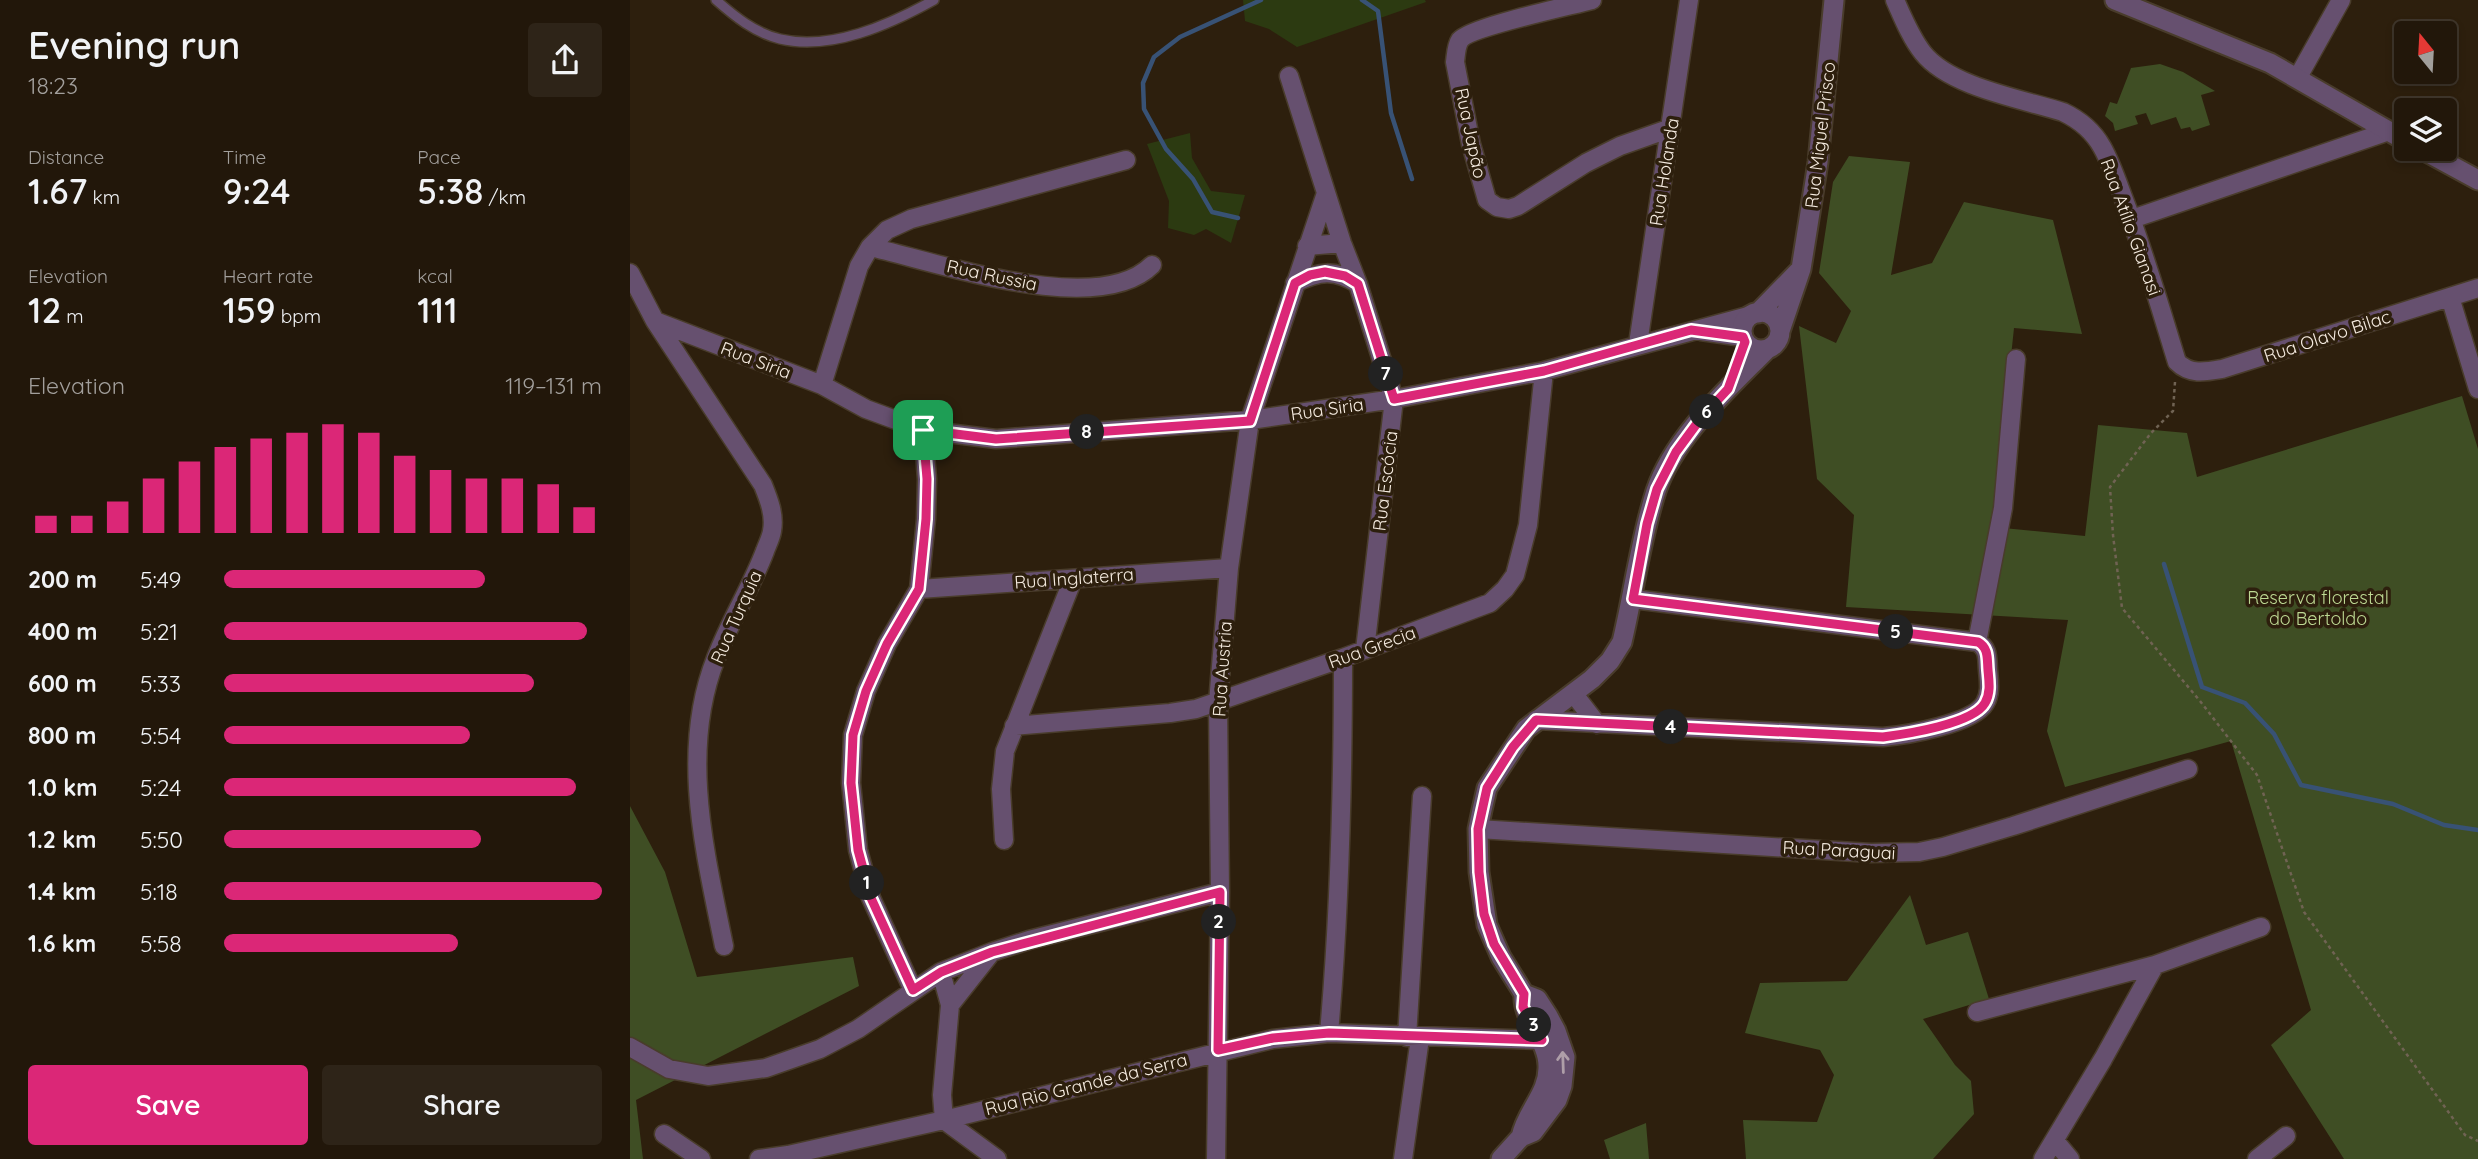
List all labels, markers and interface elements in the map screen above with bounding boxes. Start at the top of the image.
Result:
text: Evening run [28,21,241,69]
north arrow [2394,21,2457,84]
map controls [2394,21,2457,161]
button: share [528,23,602,97]
street label: Rua Miguel Prisco [1800,60,1840,210]
text: 18:23 [28,71,78,100]
street label: Rua Japão [1450,86,1492,180]
button: layers [2394,98,2457,161]
street label: Rua Holanda [1644,116,1684,228]
text: Distance [28,145,104,169]
text: Time [223,145,266,169]
text: Pace [417,145,461,169]
street label: Rua Atílio Gianasi [2096,155,2166,299]
text: 1.67 [28,169,87,213]
text: 9:24 [223,169,290,213]
text: 5:38 [417,169,483,213]
text: km [87,185,120,209]
text: /km [483,185,526,209]
street label: Rua Russia [945,254,1039,296]
text: Elevation [28,264,108,288]
text: Heart rate [223,264,313,288]
text: kcal [417,264,453,288]
text: 12 [28,288,61,332]
text: 159 [223,288,276,332]
text: 111 [417,288,458,332]
text: m [61,304,84,328]
text: bpm [276,304,321,328]
street label: Rua Olavo Bilac [2261,305,2393,367]
street label: Rua Siria [718,336,794,384]
pin: 7 [1368,356,1404,392]
text: 7 [1380,361,1391,385]
text: Elevation [28,371,125,400]
text: 119–131 m [505,371,602,400]
street label: Rua Siria [1289,392,1365,426]
pin: 6 [1690,394,1724,430]
text: 6 [1701,399,1712,423]
pin [893,400,953,460]
icon: arrive [904,411,942,449]
pin: 8 [1070,414,1105,450]
text: 8 [1081,419,1092,443]
street label: Rua Escócia [1367,430,1403,532]
street label: Rua Inglaterra [1013,562,1135,594]
text: 200 m [28,565,97,594]
text: 5:49 [140,565,181,594]
street label: Rua Turquia [705,567,767,667]
park label: Reserva florestal do Bertoldo [2247,586,2389,630]
pin: 5 [1878,614,1914,650]
text: 400 m [28,617,97,646]
text: 5:21 [140,617,178,646]
text: 5 [1890,619,1901,643]
street label: Rua Austria [1207,620,1237,718]
street label: Rua Grecia [1325,621,1419,673]
text: 600 m [28,669,97,698]
text: 5:33 [140,669,181,698]
pin: 4 [1654,710,1688,744]
text: 4 [1665,714,1676,738]
text: 800 m [28,721,97,750]
text: 5:54 [140,721,182,750]
text: 1.0 km [28,773,98,802]
text: 5:24 [140,773,181,802]
text: 1.2 km [28,825,97,854]
text: 5:50 [140,825,183,854]
street label: Rua Paraguai [1782,836,1896,864]
pin: 1 [849,866,884,900]
text: 1 [863,870,870,894]
text: 1.4 km [28,877,96,906]
text: 5:18 [140,877,178,906]
pin: 2 [1202,904,1236,940]
text: 2 [1213,909,1224,933]
text: 1.6 km [28,929,96,958]
text: 5:58 [140,929,182,958]
pin: 3 [1516,1007,1552,1042]
text: 3 [1528,1012,1539,1036]
street label: Rua Rio Grande da Serra [982,1048,1190,1120]
one-way arrow [1557,1051,1570,1074]
button: Save [28,1065,308,1145]
button: Share [322,1065,602,1145]

